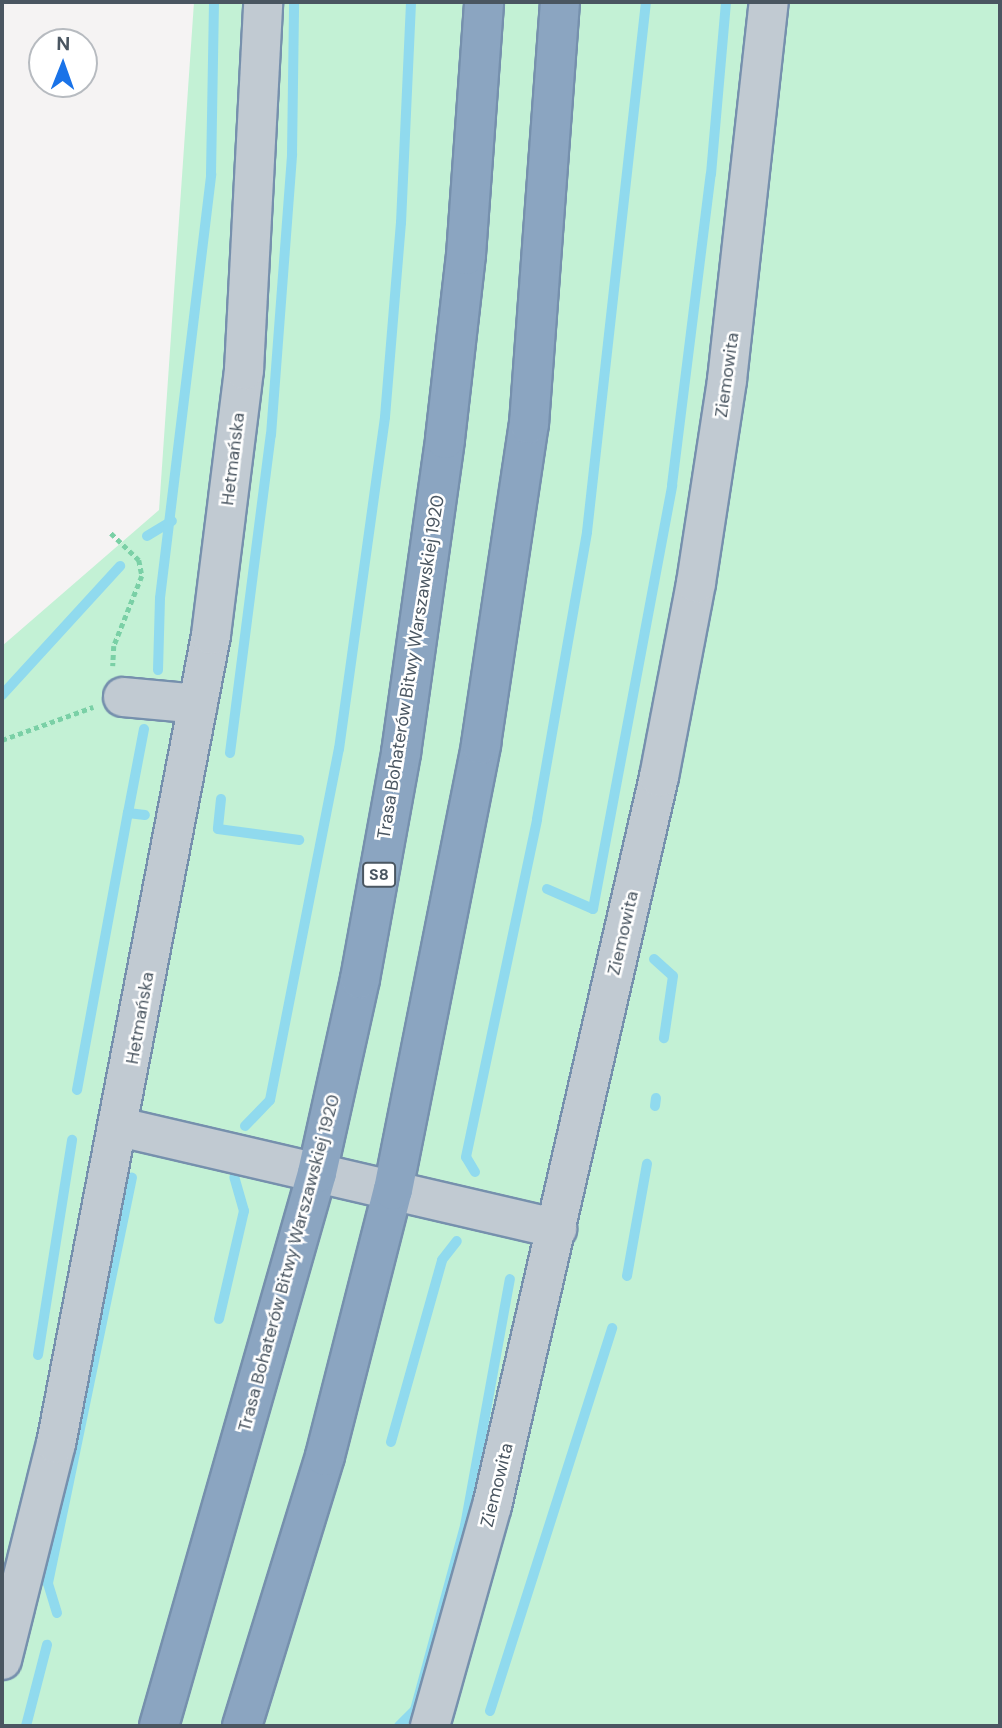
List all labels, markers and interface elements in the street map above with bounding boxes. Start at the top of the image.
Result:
north arrow [28,28,98,98]
text: N [56,31,70,56]
street label: Ziemowita [710,331,744,419]
street label: Hetmańska [217,411,249,507]
street label: Trasa Bohaterów Bitwy Warszawskiej 1920 [373,493,449,841]
road number: S8 [362,862,396,888]
street label: Ziemowita [603,889,643,977]
street label: Hetmańska [121,970,159,1066]
street label: Trasa Bohaterów Bitwy Warszawskiej 1920 [234,1092,344,1434]
street label: Ziemowita [476,1441,518,1529]

